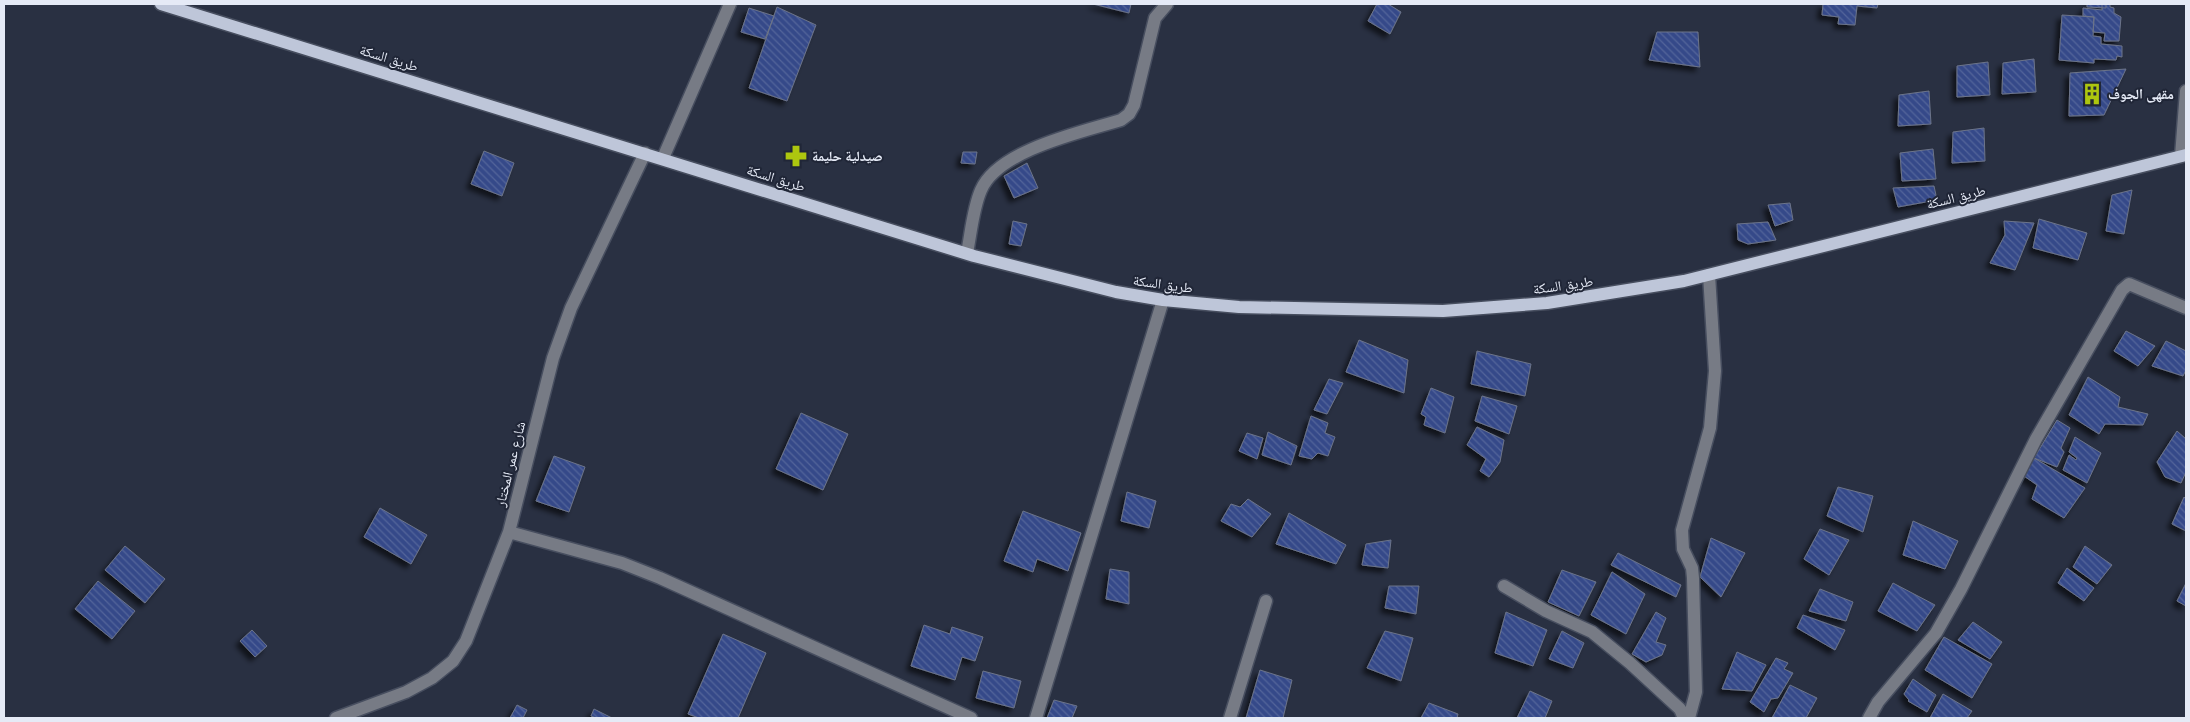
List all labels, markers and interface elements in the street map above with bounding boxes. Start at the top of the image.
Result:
street label: طريق السكة [357,41,420,76]
building icon: مقهى الجوف [2079,81,2105,107]
place label: مقهى الجوف [2108,85,2174,103]
pharmacy icon: صيدلية حليمة [783,143,809,169]
place label: صيدلية حليمة [812,147,883,165]
street label: طريق السكة [744,161,807,196]
street label: طريق السكة [1925,181,1988,214]
street label: طريق السكة [1132,271,1194,298]
street label: طريق السكة [1532,272,1594,299]
street label: شارع عمر المختار [490,420,530,510]

